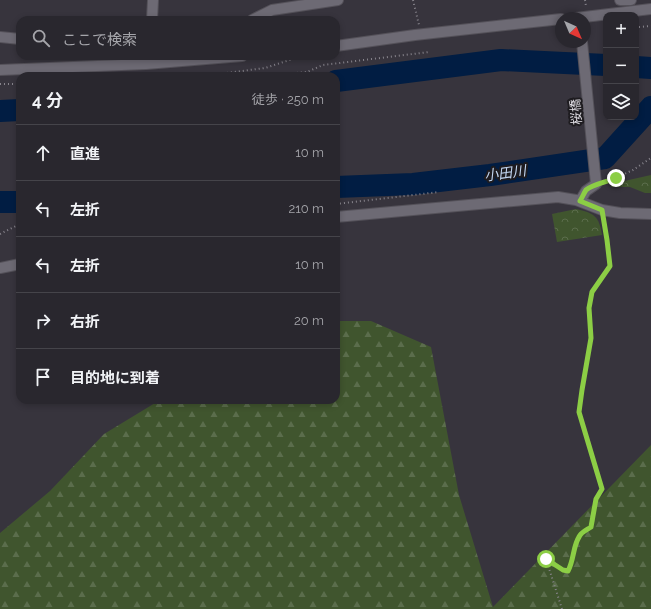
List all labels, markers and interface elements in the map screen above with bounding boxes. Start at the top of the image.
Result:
north arrow [555,12,591,48]
map controls [603,12,639,120]
button: + [603,12,639,48]
search box [16,16,340,60]
icon: search [30,27,52,49]
text: ここで検索 [62,31,137,49]
button: − [603,48,639,84]
button: layers [603,84,639,120]
text: 4 分 [32,90,63,110]
text: 徒歩 · 250 m [252,92,324,107]
street label: 桜橋 [567,98,585,126]
icon: ahead [32,142,54,164]
text: 直進 [70,145,100,163]
text: 10 m [295,145,324,160]
water label: 小田川 [483,162,529,184]
route end [607,169,625,187]
icon: left [32,198,54,220]
text: 左折 [70,201,100,219]
text: 210 m [288,201,324,216]
icon: left [32,254,54,276]
text: 左折 [70,257,100,275]
text: 10 m [295,257,324,272]
icon: right [32,310,54,332]
text: 右折 [70,313,100,331]
text: 20 m [294,313,324,328]
icon: arrive [32,366,54,388]
text: 目的地に到着 [70,369,160,387]
route start [537,550,555,568]

